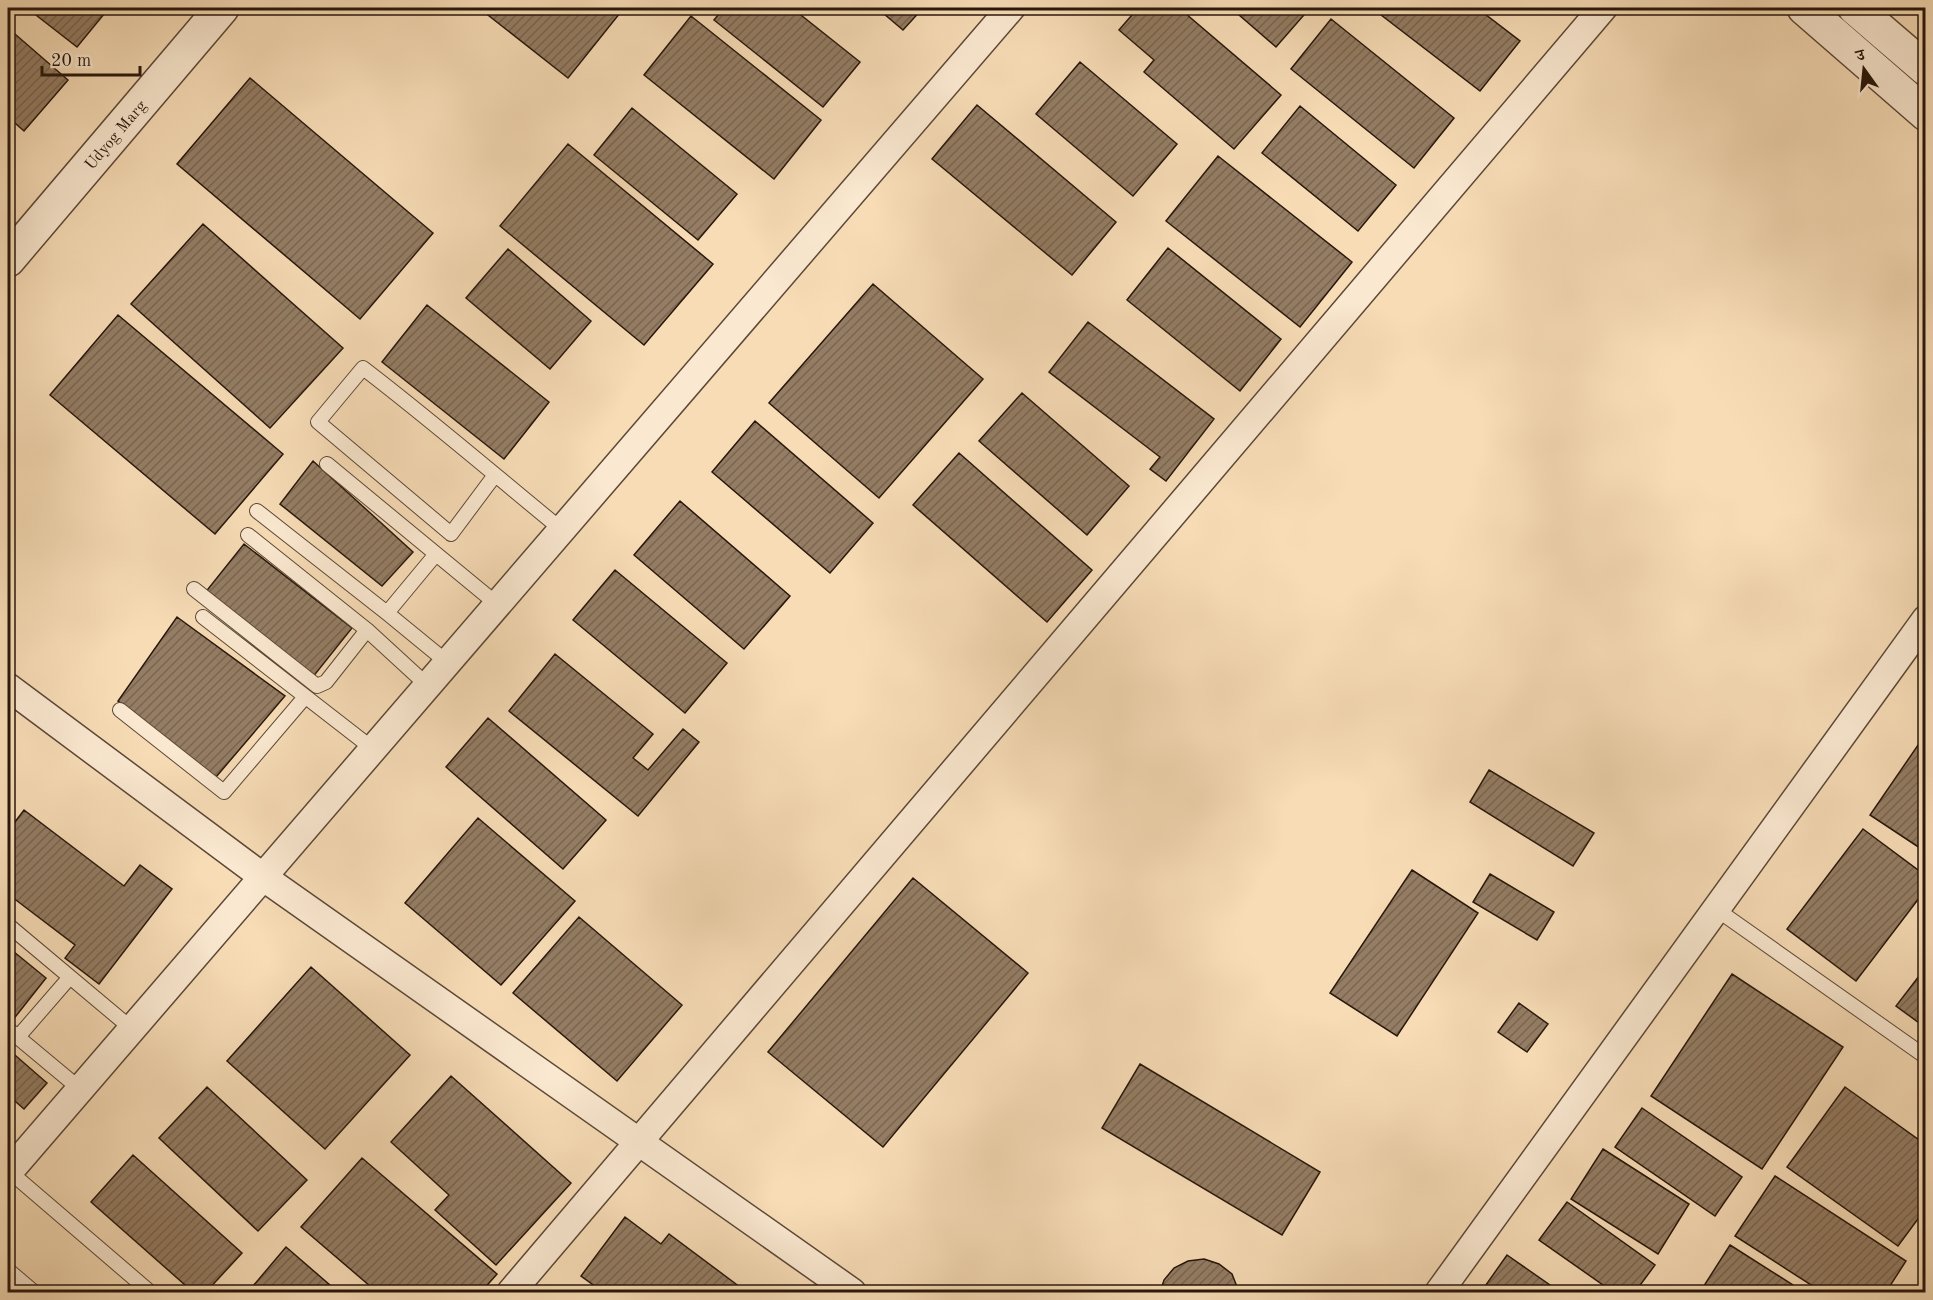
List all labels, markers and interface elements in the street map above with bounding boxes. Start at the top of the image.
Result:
scale bar [42,39,140,77]
north arrow [1834,39,1894,99]
text: उ [1854,47,1868,65]
text: 20 m [51,52,91,70]
street label: Udyog Marg [83,98,150,173]

